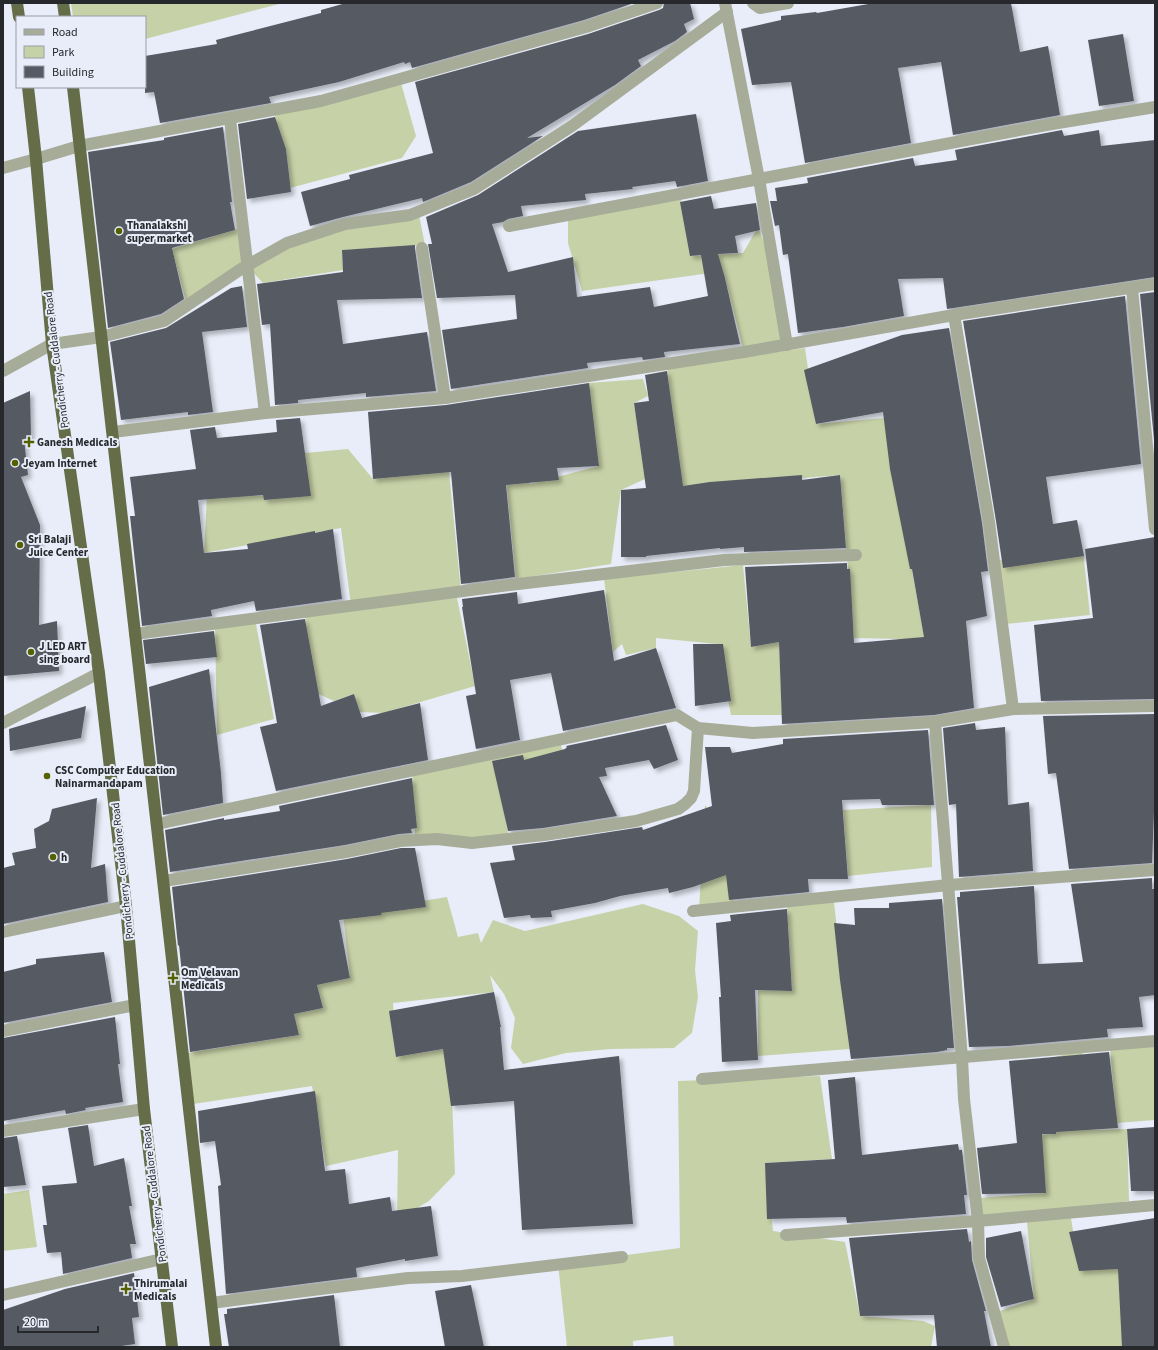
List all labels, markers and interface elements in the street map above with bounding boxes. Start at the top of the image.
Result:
legend [16,16,146,88]
text: Road [52,24,78,41]
text: Park [52,44,74,61]
text: Building [52,64,94,81]
place label: Thanalakshi super market [127,218,193,246]
marker: Thanalakshi super market [114,226,124,236]
street label: Pondicherry - Cuddalore Road [41,291,72,429]
place label: Ganesh Medicals [37,435,118,450]
marker: Ganesh Medicals [24,437,34,447]
place label: Jeyam Internet [23,456,98,471]
marker: Jeyam Internet [10,458,20,468]
place label: Sri Balaji Juice Center [28,532,89,560]
marker: Sri Balaji Juice Center [15,540,25,550]
place label: J LED ART sing board [39,639,90,667]
marker: J LED ART sing board [26,647,36,657]
place label: CSC Computer Education Nainarmandapam [55,763,175,791]
marker: CSC Computer Education Nainarmandapam [42,771,52,781]
street label: Pondicherry - Cuddalore Road [108,802,137,940]
place label: h [61,850,67,865]
marker: h [48,852,58,862]
place label: Om Velavan Medicals [181,965,238,993]
marker: Om Velavan Medicals [168,973,178,983]
street label: Pondicherry - Cuddalore Road [139,1125,170,1263]
place label: Thirumalai Medicals [134,1276,187,1304]
marker: Thirumalai Medicals [121,1284,131,1294]
scale bar [18,1308,98,1334]
text: 20 m [24,1314,48,1331]

